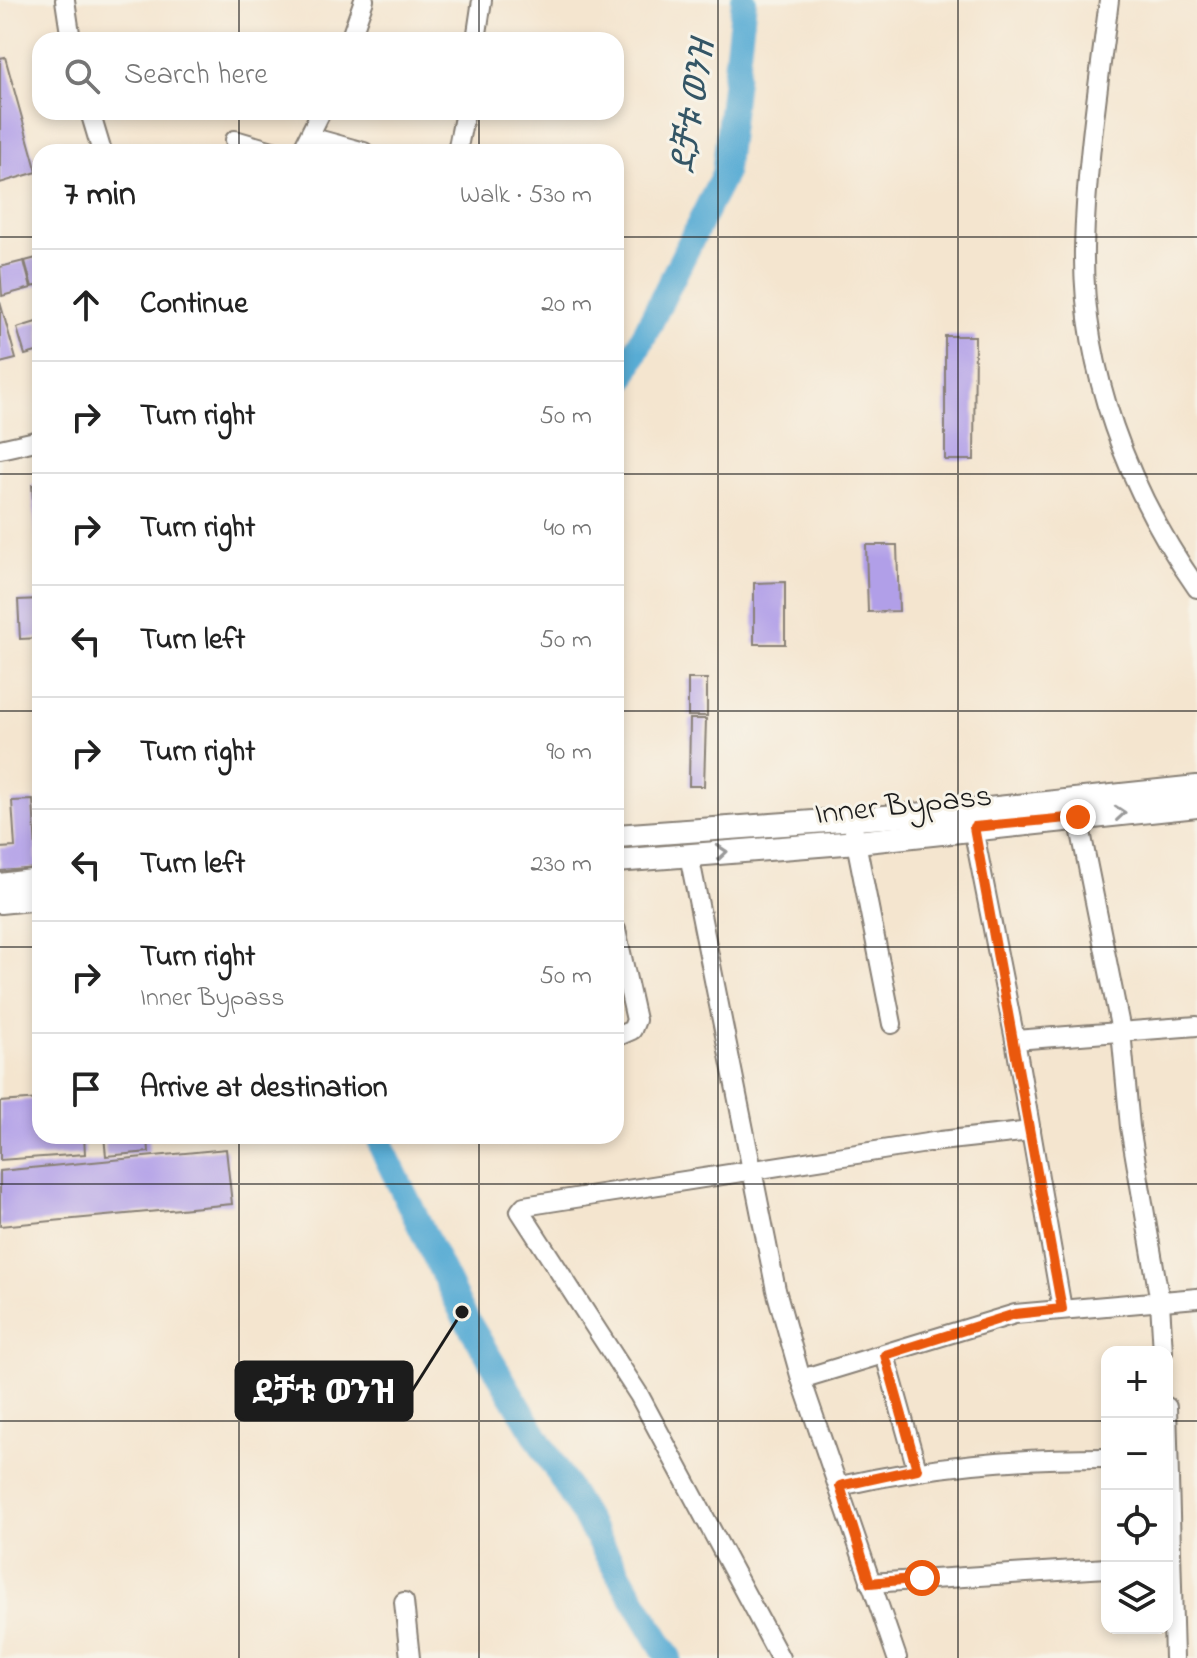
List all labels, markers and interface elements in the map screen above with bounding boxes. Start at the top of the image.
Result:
search box [32,32,624,120]
water label: ደቻቱ ወንዝ [661,33,732,177]
icon: search [60,54,104,98]
text: Search here [124,54,268,98]
text: 7 min [64,171,136,221]
text: Walk · 530 m [460,177,592,215]
icon: ahead [64,283,108,327]
text: Continue [140,283,248,327]
text: 20 m [541,286,592,324]
icon: right [64,395,108,439]
text: Turn right [140,395,255,439]
text: 50 m [539,398,592,436]
icon: right [64,507,108,551]
text: Turn right [140,507,255,551]
text: 40 m [543,510,592,548]
icon: left [64,619,108,663]
text: Turn left [140,619,245,663]
text: 50 m [539,622,592,660]
icon: right [64,731,108,775]
text: Turn right [140,731,255,775]
text: 90 m [546,734,592,772]
street label: Inner Bypass [812,774,994,839]
route end [1060,799,1096,835]
one-way arrow [1114,805,1127,822]
icon: left [64,843,108,887]
text: Turn left [140,843,245,887]
one-way arrow [716,844,729,861]
text: 230 m [530,846,592,884]
text: Turn right [140,936,255,980]
icon: right [64,955,108,999]
text: 50 m [539,958,592,996]
text: Inner Bypass [140,980,285,1018]
icon: arrive [64,1067,108,1111]
text: Arrive at destination [140,1067,388,1111]
map controls [1101,1346,1173,1634]
button: + [1101,1346,1173,1418]
callout: ደቻቱ ወንዝ [236,1362,412,1420]
text: ደቻቱ ወንዝ [252,1370,396,1420]
button: − [1101,1418,1173,1490]
button: locate [1101,1490,1173,1562]
route start [904,1560,940,1596]
button: layers [1101,1562,1173,1634]

